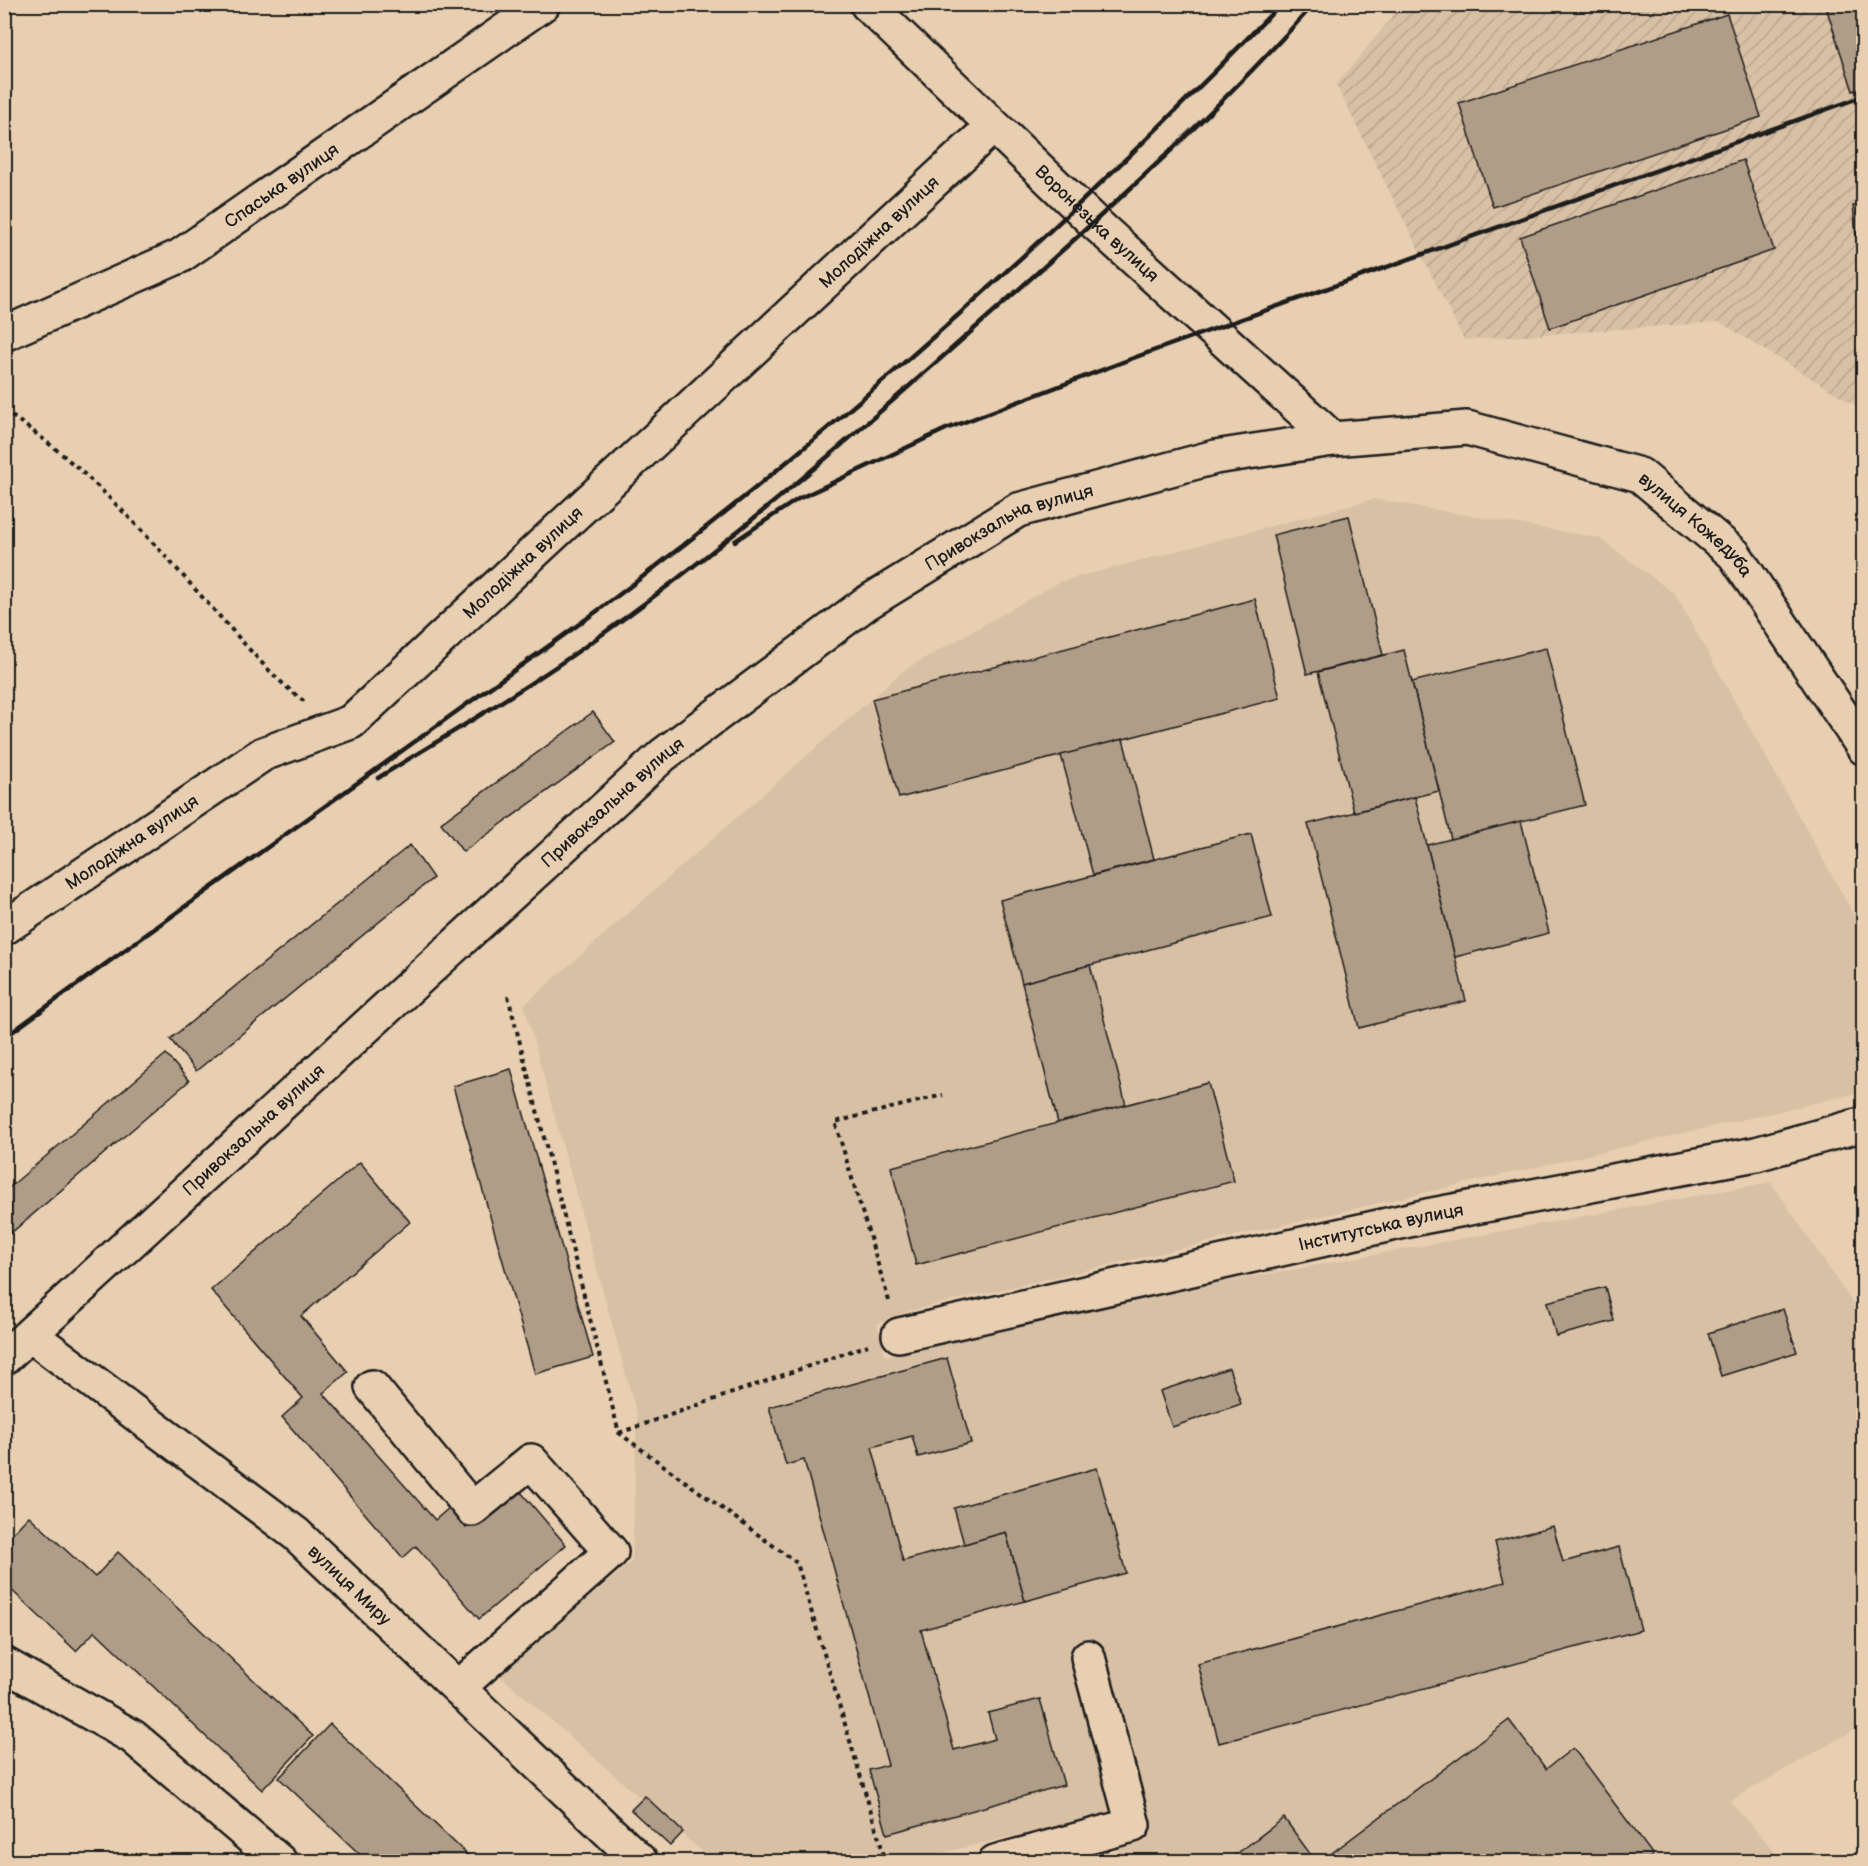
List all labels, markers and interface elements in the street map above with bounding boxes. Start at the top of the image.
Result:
street label: Спаська вулиця [221,139,343,233]
street label: Воронезька вулиця [1030,161,1163,287]
street label: Молодіжна вулиця [815,172,943,293]
street label: вулиця Кожедуба [1634,468,1757,582]
street label: Привокзальна вулиця [921,480,1096,576]
street label: Молодіжна вулиця [459,502,587,624]
street label: Привокзальна вулиця [537,733,688,872]
street label: Молодіжна вулиця [62,790,203,895]
street label: Привокзальна вулиця [178,1060,329,1200]
street label: Інститутська вулиця [1297,1199,1465,1256]
street label: вулиця Миру [303,1541,396,1630]

